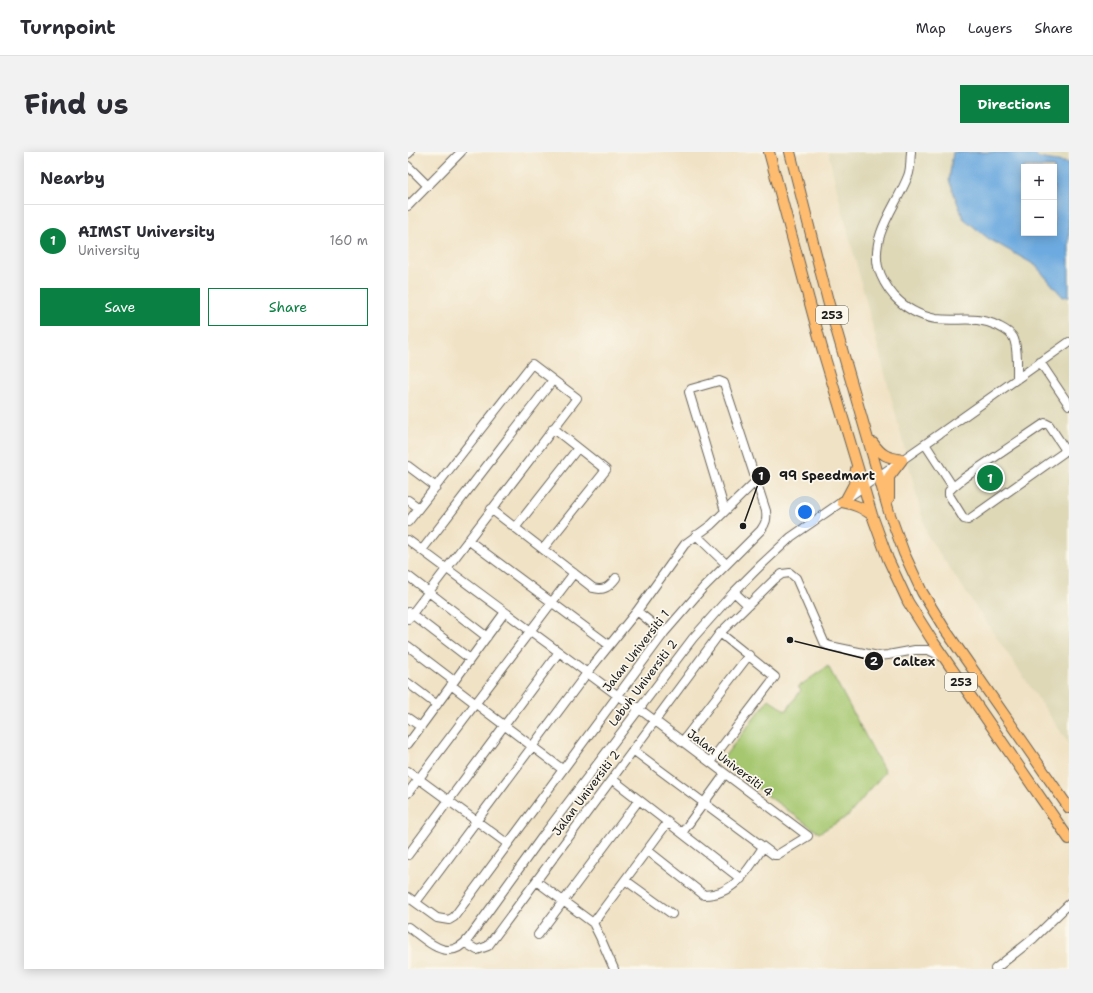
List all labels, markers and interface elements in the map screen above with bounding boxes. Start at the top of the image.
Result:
text: Turnpoint [20,15,116,40]
text: Map [916,19,946,37]
text: Layers [968,19,1012,37]
text: Share [1034,19,1073,37]
text: Find us [24,85,129,123]
button: Directions [960,85,1069,123]
map controls [1021,164,1057,236]
button: + [1021,164,1057,200]
text: Nearby [40,167,105,189]
button: − [1021,200,1057,236]
text: AIMST University [78,222,215,242]
text: 1 [50,232,56,249]
text: 160 m [330,232,368,249]
text: University [78,242,140,259]
button: Save [40,288,200,326]
button: Share [208,288,368,326]
road number: 253 [816,306,848,324]
callout: 99 Speedmart [751,463,883,488]
pin: 1 [977,463,1003,493]
text: 99 Speedmart [779,467,875,484]
text: 1 [758,468,764,484]
your location [795,502,815,522]
street label: Jalan Universiti 1 [599,607,673,695]
street label: Lebuh Universiti 2 [605,636,681,730]
callout: Caltex [864,649,943,674]
text: 2 [870,653,879,669]
text: Caltex [893,653,936,670]
road number: 253 [945,673,977,691]
street label: Jalan Universiti 4 [684,726,776,800]
street label: Jalan Universiti 2 [549,747,623,839]

